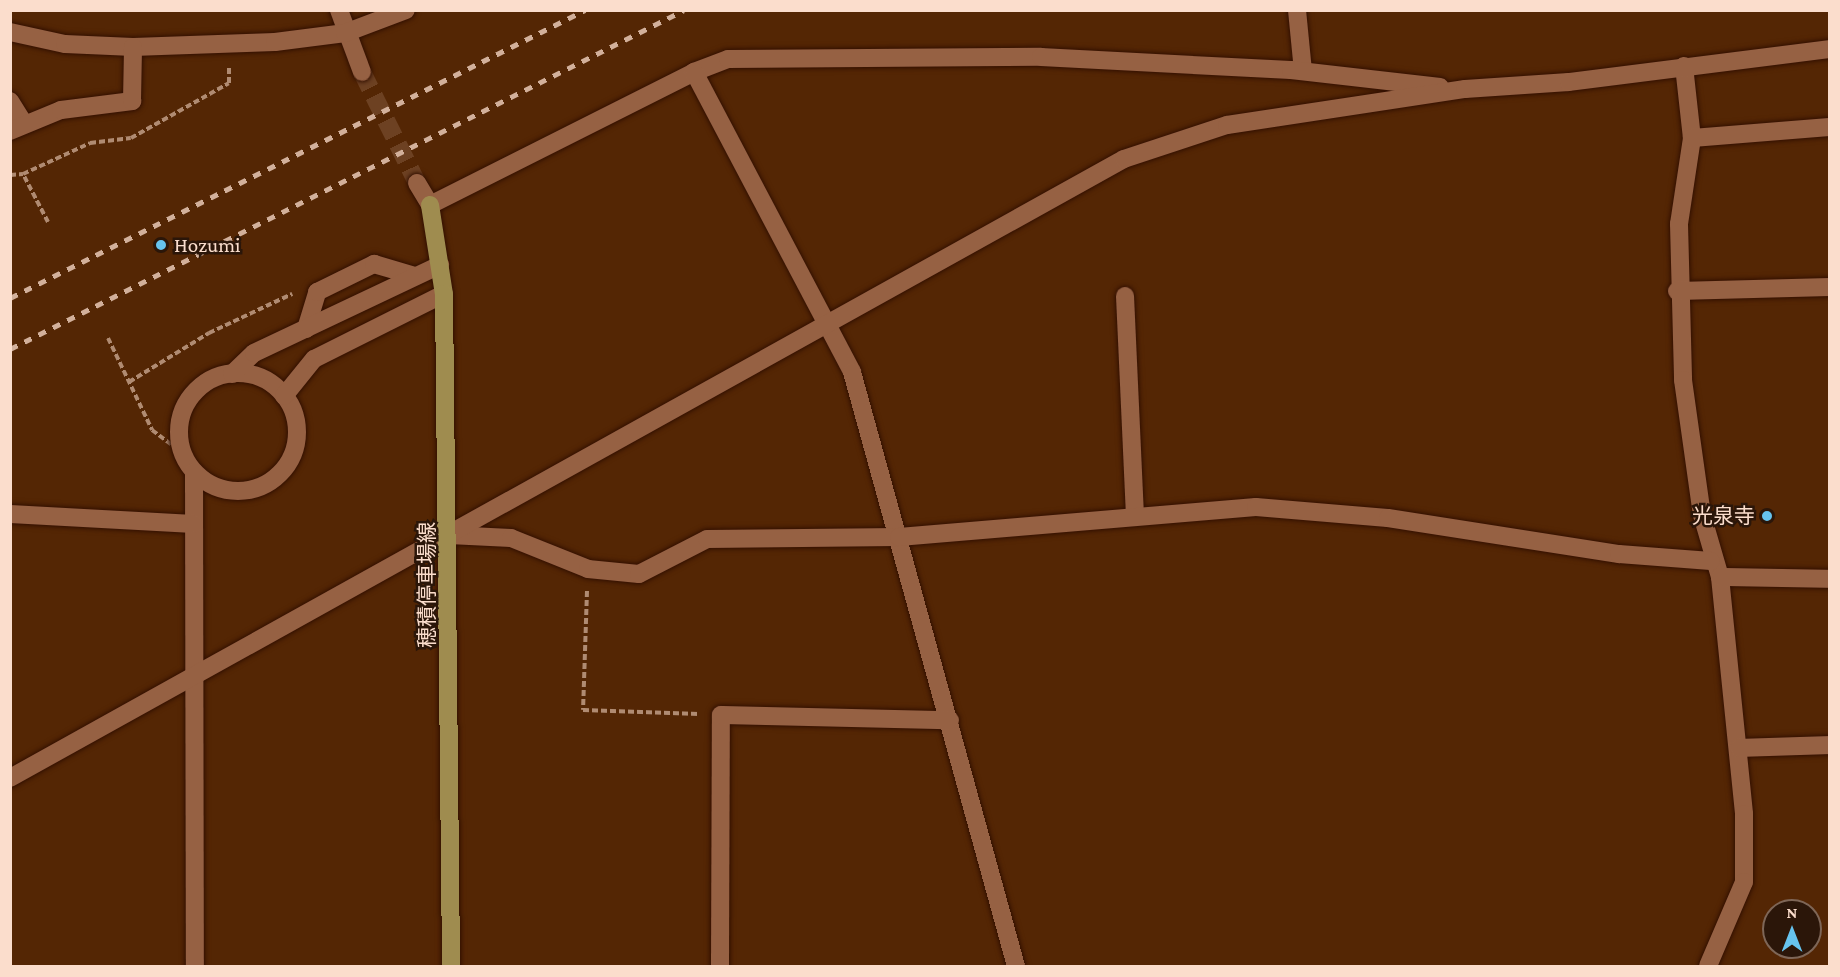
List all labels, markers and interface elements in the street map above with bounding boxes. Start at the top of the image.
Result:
place label: Hozumi [174,232,241,258]
marker: Hozumi [152,236,170,254]
place label: 光泉寺 [1692,503,1755,529]
marker: 光泉寺 [1760,509,1774,523]
street label: 穂積停車場線 [414,522,440,648]
north arrow [1762,899,1822,959]
text: N [1787,904,1797,921]

